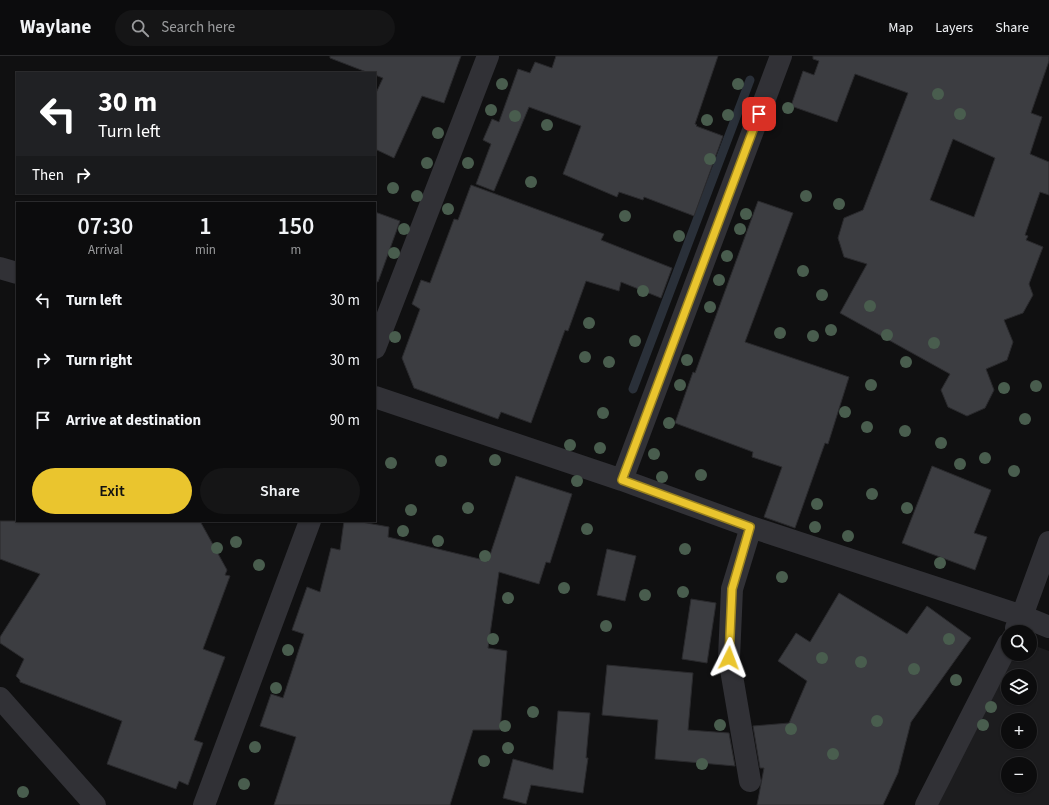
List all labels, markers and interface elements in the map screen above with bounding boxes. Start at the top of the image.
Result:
search box [115,10,395,46]
text: Waylane [20,14,91,41]
icon: search [129,17,151,39]
text: Search here [161,17,235,38]
text: Map [888,18,913,38]
text: Layers [935,18,973,38]
text: Share [995,18,1029,38]
text: 30 m [98,82,157,122]
icon: left [32,88,84,140]
pin [742,97,776,131]
icon: arrive [748,103,770,125]
text: Turn left [98,119,160,144]
icon: right [72,164,94,186]
text: Then [32,165,64,186]
text: 07:30 [78,209,133,244]
text: 1 [199,209,212,244]
text: 150 [278,209,314,244]
text: Arrival [88,241,123,259]
text: min [195,241,216,259]
text: m [291,241,301,259]
icon: left [32,289,54,311]
text: Turn left [66,290,122,311]
text: 30 m [330,290,360,311]
icon: right [32,349,54,371]
text: Turn right [66,350,132,371]
text: 30 m [330,350,360,371]
icon: arrive [32,409,54,431]
text: Arrive at destination [66,410,201,431]
text: 90 m [330,410,360,431]
button: Exit [32,468,192,514]
button: Share [200,468,360,514]
map controls [1001,625,1037,793]
button: search [1001,625,1037,661]
position arrow [708,637,750,679]
button: layers [1001,669,1037,705]
button: + [1001,713,1037,749]
button: − [1001,757,1037,793]

